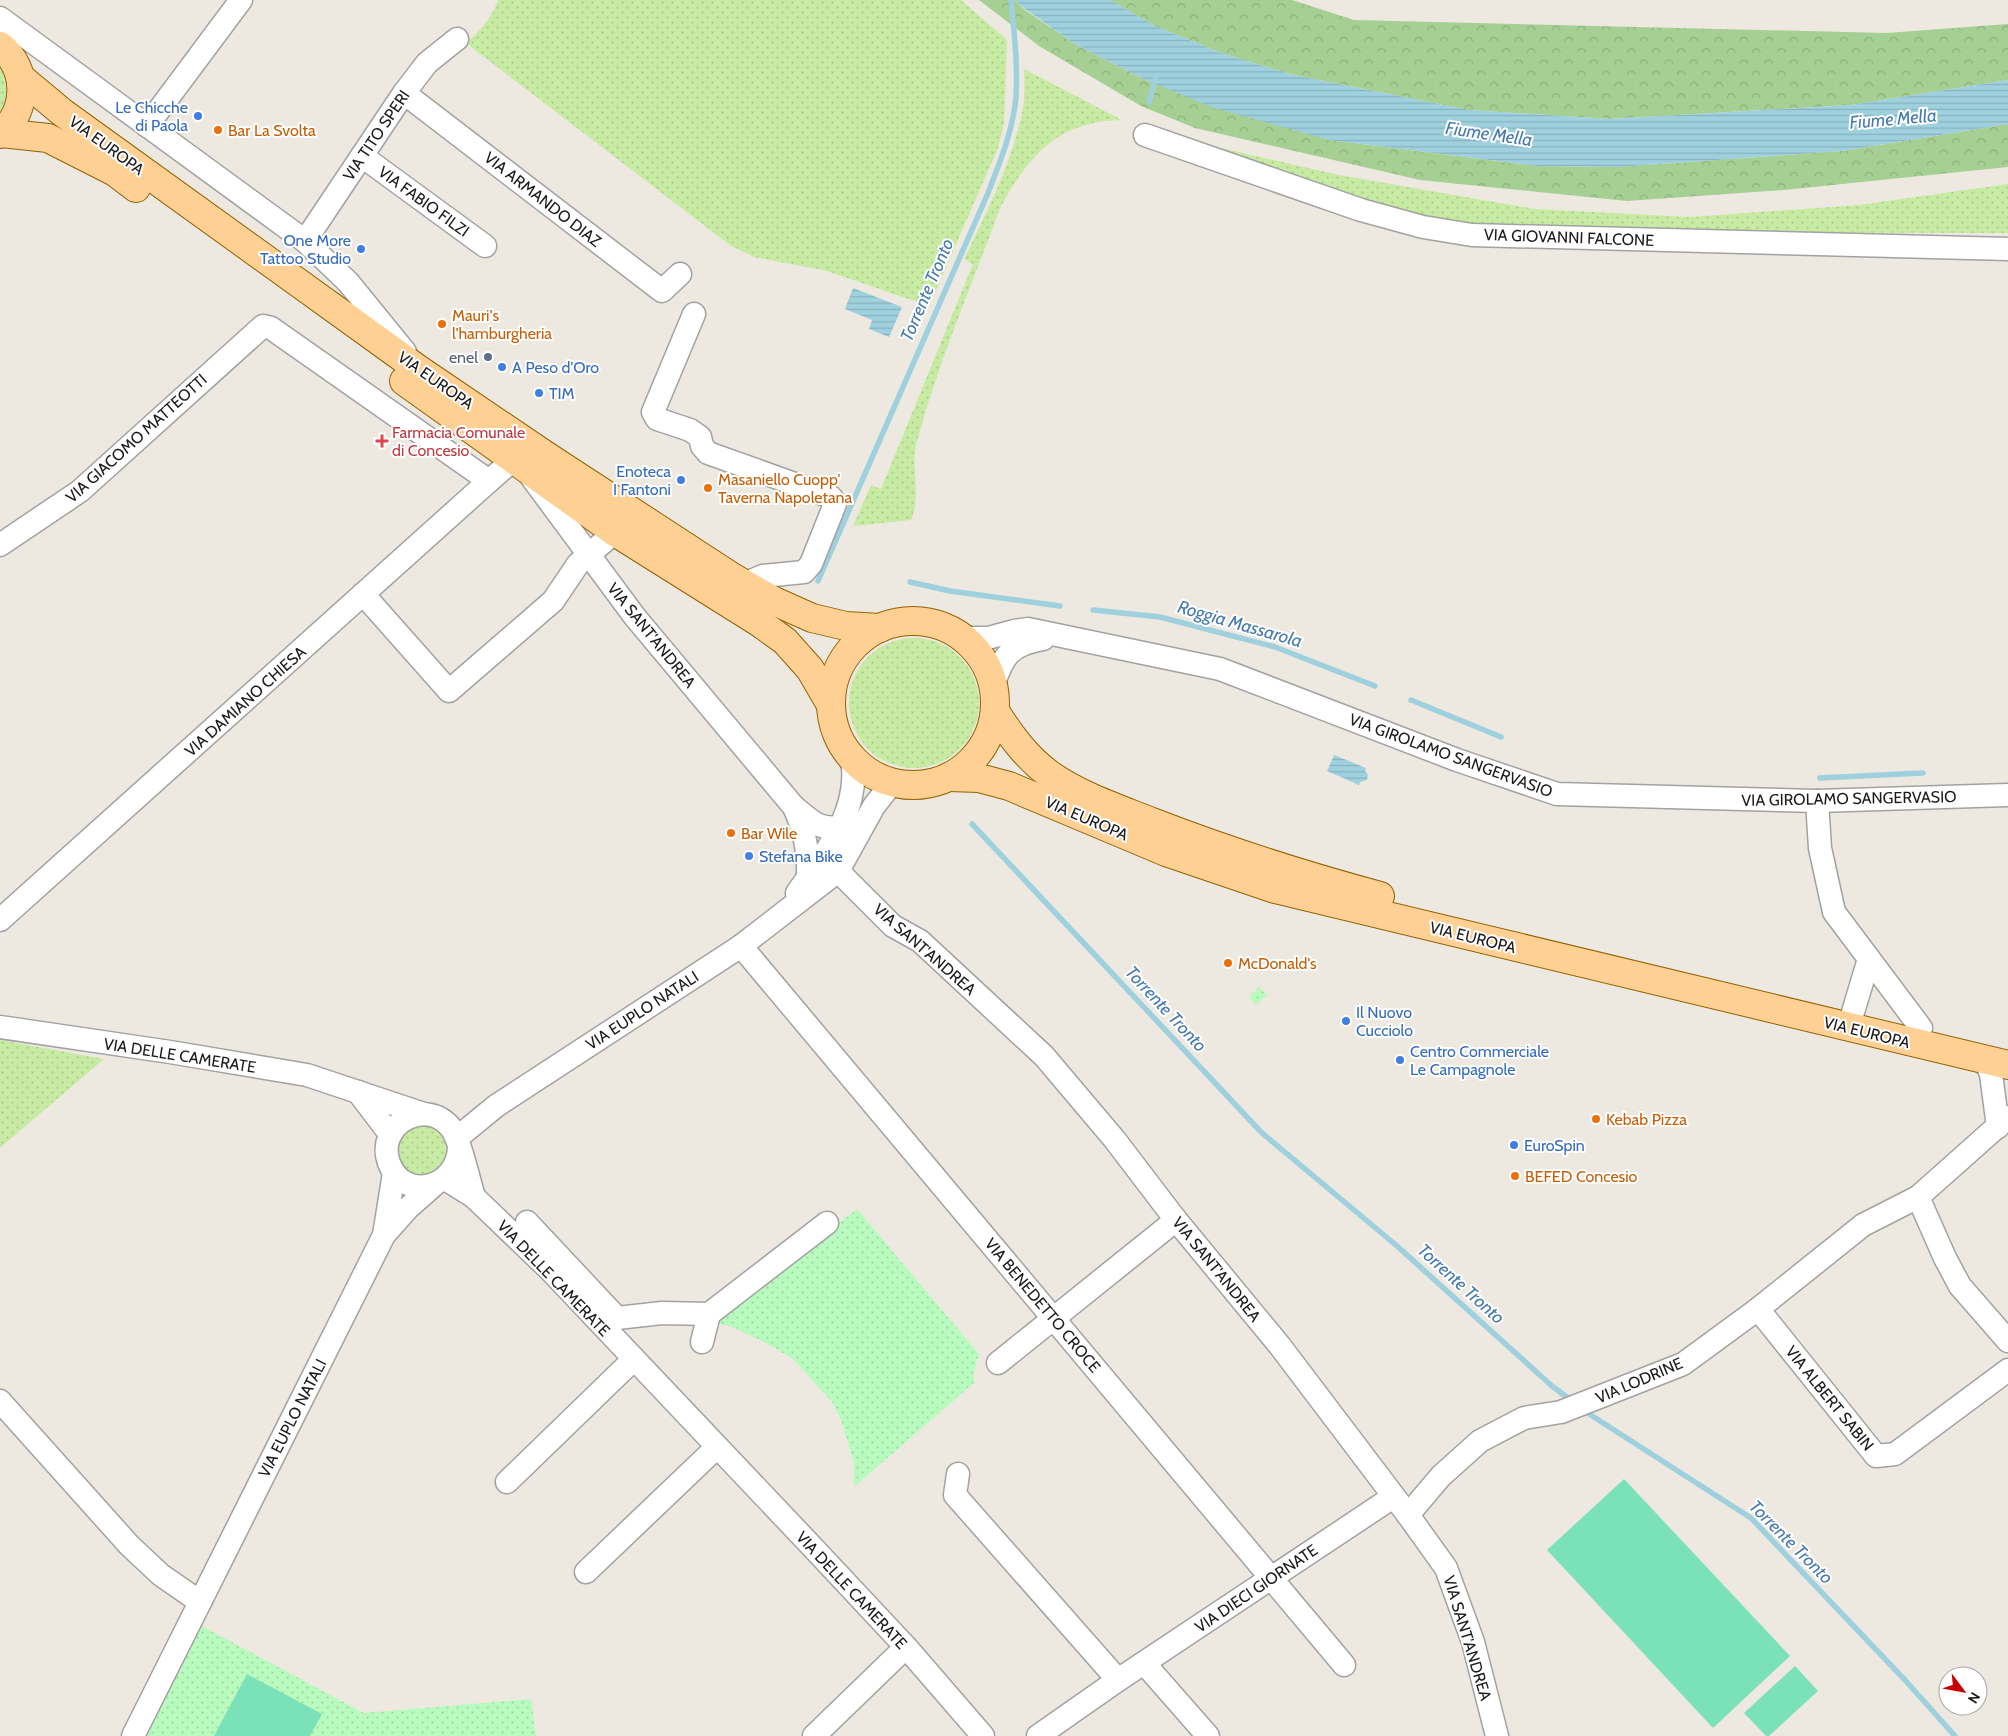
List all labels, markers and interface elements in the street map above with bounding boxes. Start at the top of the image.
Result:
street label: VIA TITO SPERI [339,86,414,184]
place label: Le Chicche di Paola [115,98,188,135]
water label: Fiume Mella [1848,104,1938,134]
marker: Le Chicche di Paola [192,110,204,122]
street label: VIA EUROPA [65,112,148,179]
water label: Fiume Mella [1444,117,1534,151]
place label: Bar La Svolta [228,121,316,140]
marker: Bar La Svolta [212,124,224,136]
street label: VIA ARMANDO DIAZ [481,148,605,251]
street label: VIA FABIO FILZI [375,162,473,241]
street label: VIA GIOVANNI FALCONE [1484,225,1655,250]
place label: One More Tattoo Studio [260,231,351,268]
water label: Torrente Tronto [896,235,958,345]
marker: One More Tattoo Studio [355,243,367,255]
place label: Mauri's l'hamburgheria [452,306,552,343]
marker: Mauri's l'hamburgheria [436,318,448,330]
street label: VIA EUROPA [394,347,477,414]
place label: enel [449,348,478,367]
marker: enel [482,351,494,363]
place label: A Peso d'Oro [512,358,599,377]
marker: A Peso d'Oro [496,361,508,373]
street label: VIA GIACOMO MATTEOTTI [62,370,211,507]
place label: TIM [549,384,575,403]
marker: TIM [533,387,545,399]
place label: Farmacia Comunale di Concesio [392,423,525,460]
marker: Farmacia Comunale di Concesio [376,435,388,447]
place label: Enoteca I Fantoni [613,462,671,499]
place label: Masaniello Cuopp' Taverna Napoletana [718,470,853,507]
marker: Enoteca I Fantoni [675,474,687,486]
marker: Masaniello Cuopp' Taverna Napoletana [702,482,714,494]
street label: VIA SANT'ANDREA [603,579,700,692]
water label: Roggia Massarola [1175,596,1305,652]
street label: VIA DAMIANO CHIESA [181,642,310,761]
street label: VIA GIROLAMO SANGERVASIO [1347,710,1555,801]
street label: VIA GIROLAMO SANGERVASIO [1741,787,1957,810]
street label: VIA EUROPA [1043,793,1131,844]
place label: Bar Wile [741,824,797,843]
marker: Bar Wile [725,827,737,839]
place label: Stefana Bike [759,847,843,866]
marker: Stefana Bike [743,850,755,862]
street label: VIA SANT'ANDREA [870,900,980,999]
street label: VIA EUROPA [1428,918,1518,957]
place label: McDonald's [1238,954,1317,973]
marker: McDonald's [1222,957,1234,969]
water label: Torrente Tronto [1121,961,1211,1057]
street label: VIA EUPLO NATALI [582,967,702,1054]
place label: Il Nuovo Cucciolo [1356,1003,1413,1040]
street label: VIA EUROPA [1822,1013,1912,1052]
marker: Il Nuovo Cucciolo [1340,1015,1352,1027]
street label: VIA DELLE CAMERATE [102,1034,257,1077]
place label: Centro Commerciale Le Campagnole [1410,1042,1549,1079]
marker: Centro Commerciale Le Campagnole [1394,1054,1406,1066]
place label: Kebab Pizza [1606,1110,1687,1129]
marker: Kebab Pizza [1590,1113,1602,1125]
place label: EuroSpin [1524,1136,1585,1155]
marker: EuroSpin [1508,1139,1520,1151]
place label: BEFED Concesio [1525,1167,1638,1186]
marker: BEFED Concesio [1509,1170,1521,1182]
street label: VIA SANT'ANDREA [1168,1213,1265,1326]
street label: VIA DELLE CAMERATE [493,1216,614,1340]
street label: VIA BENEDETTO CROCE [981,1234,1104,1376]
water label: Torrente Tronto [1413,1239,1509,1329]
street label: VIA ALBERT SABIN [1782,1342,1878,1455]
street label: VIA LODRINE [1593,1354,1686,1407]
street label: VIA EUPLO NATALI [254,1356,330,1481]
water label: Torrente Tronto [1745,1496,1837,1588]
street label: VIA DELLE CAMERATE [792,1528,911,1653]
street label: VIA DIECI GIORNATE [1191,1540,1321,1636]
street label: VIA SANT'ANDREA [1440,1573,1496,1703]
north arrow [1938,1666,1988,1716]
text: N [1964,1689,1984,1707]

